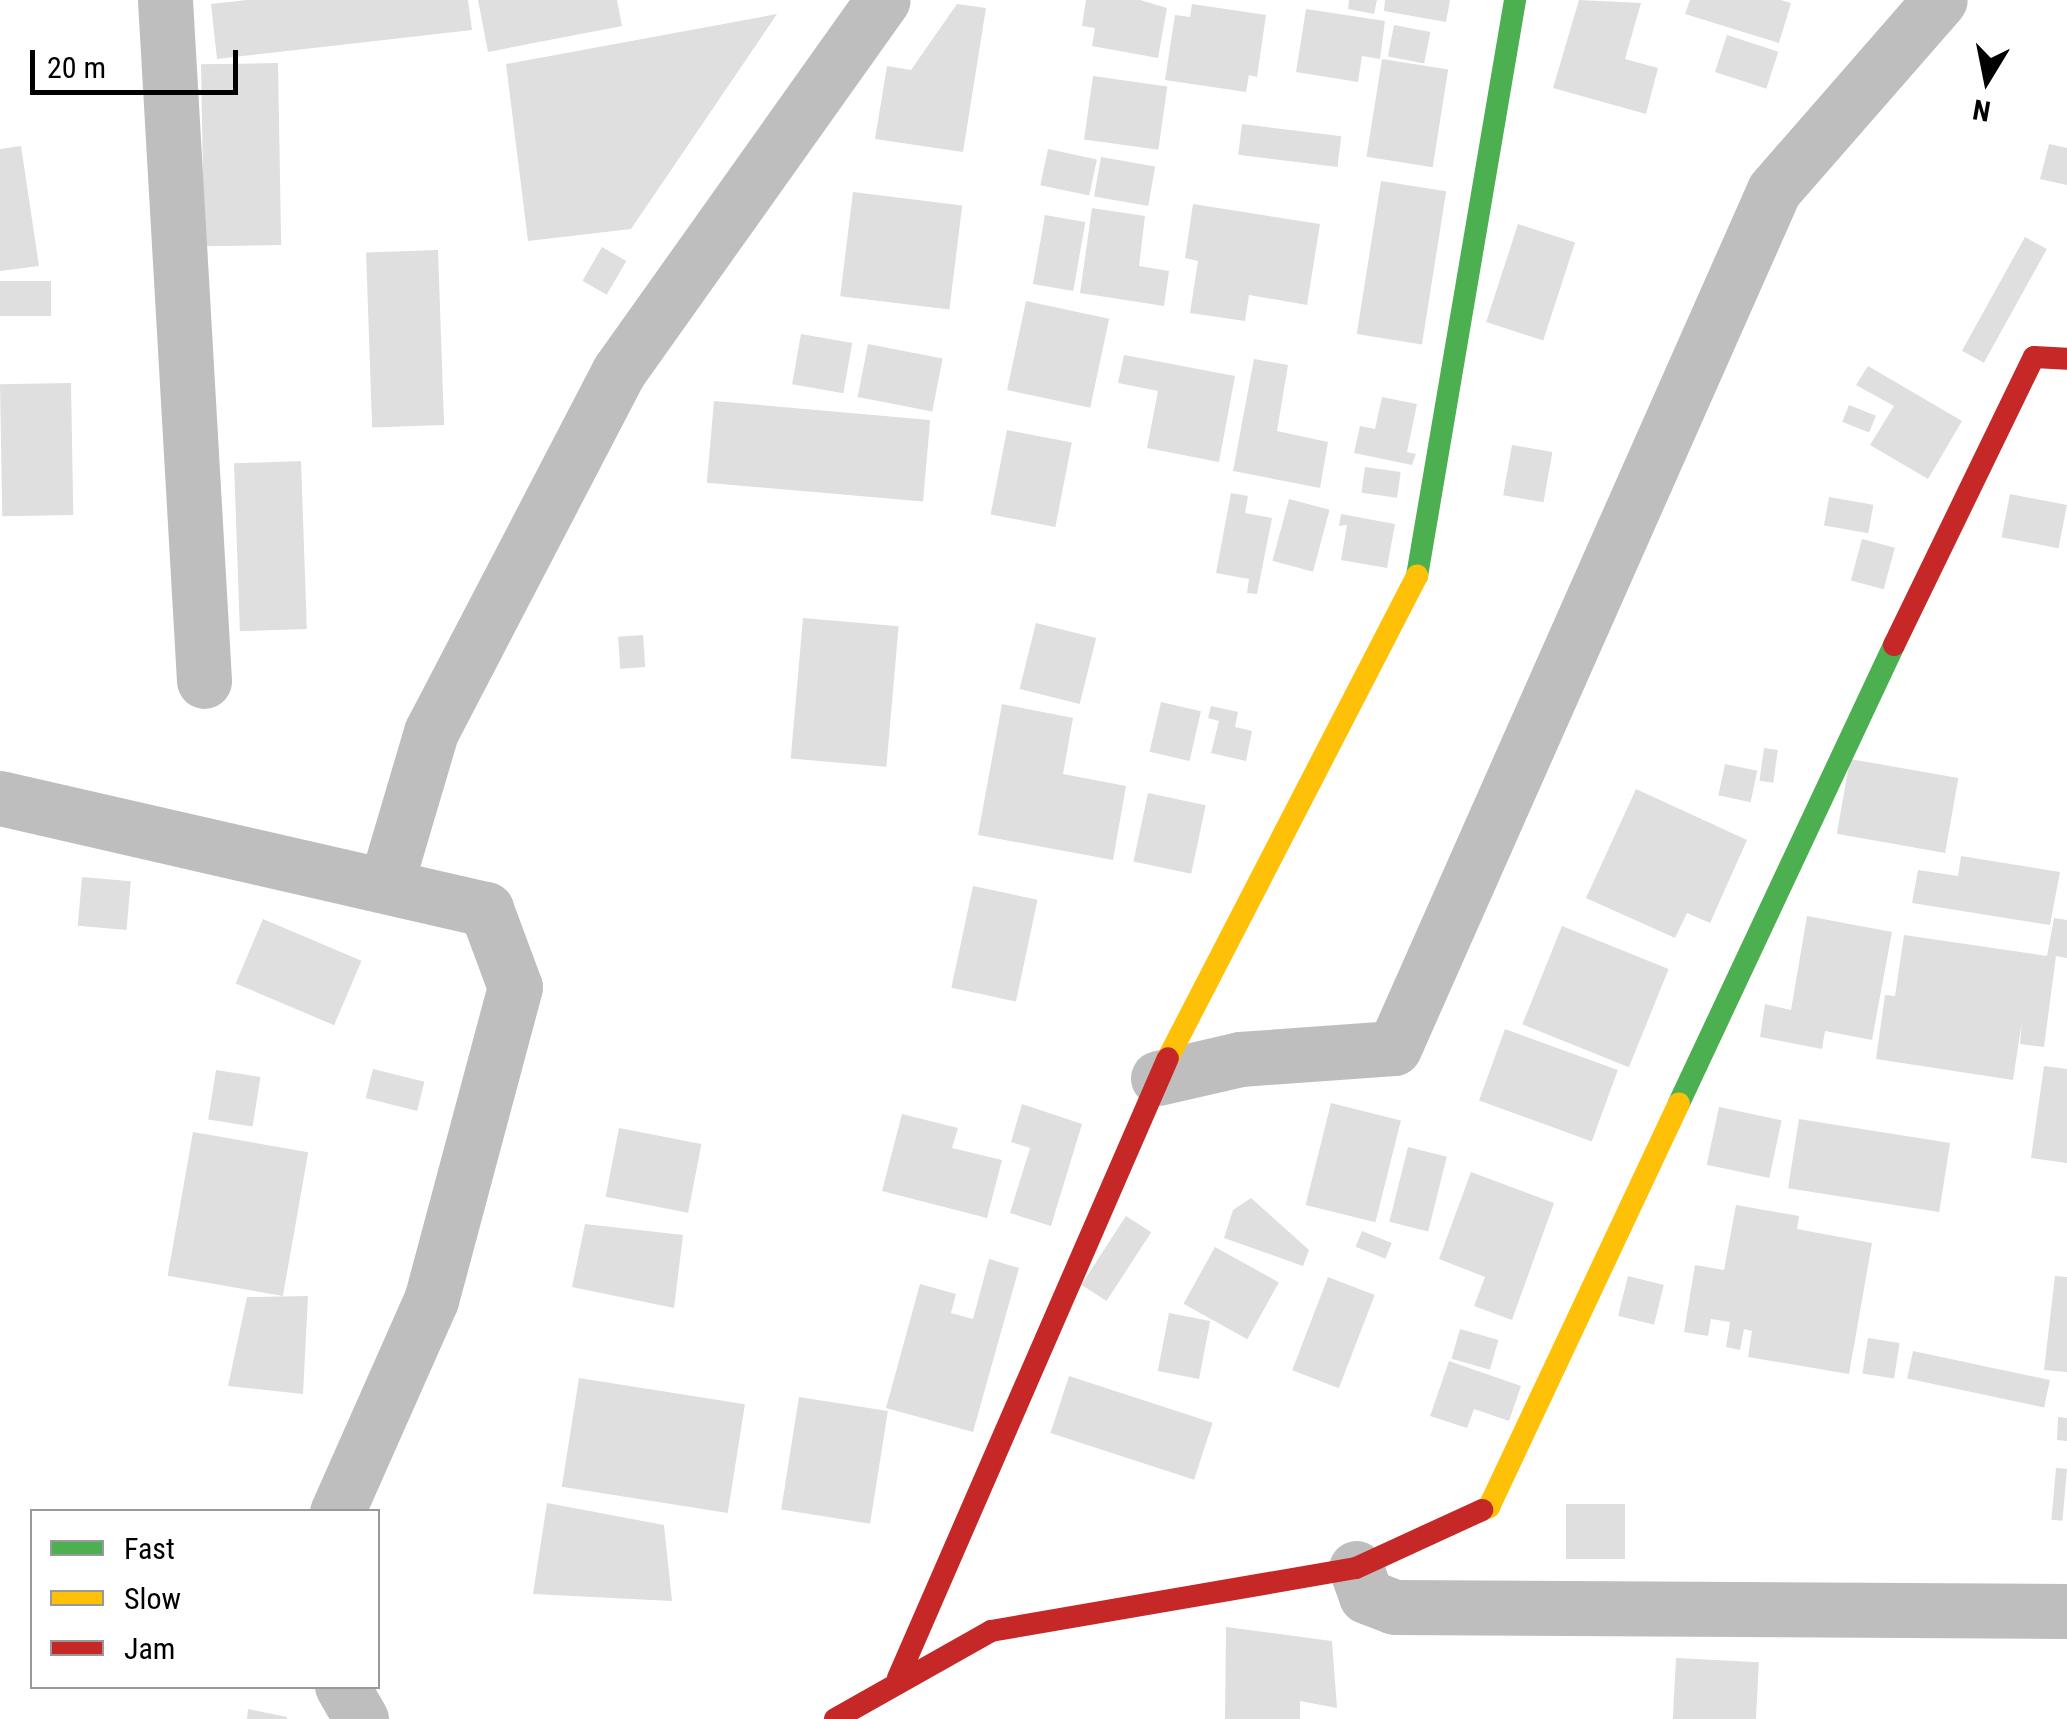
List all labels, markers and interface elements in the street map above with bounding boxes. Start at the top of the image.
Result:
scale bar [35,30,242,92]
north arrow [1937,30,2037,130]
text: 20 m [47,50,106,85]
text: N [1970,92,1993,128]
legend [30,1509,380,1689]
text: Fast [124,1531,175,1566]
text: Slow [124,1581,181,1616]
text: Jam [124,1631,175,1666]

